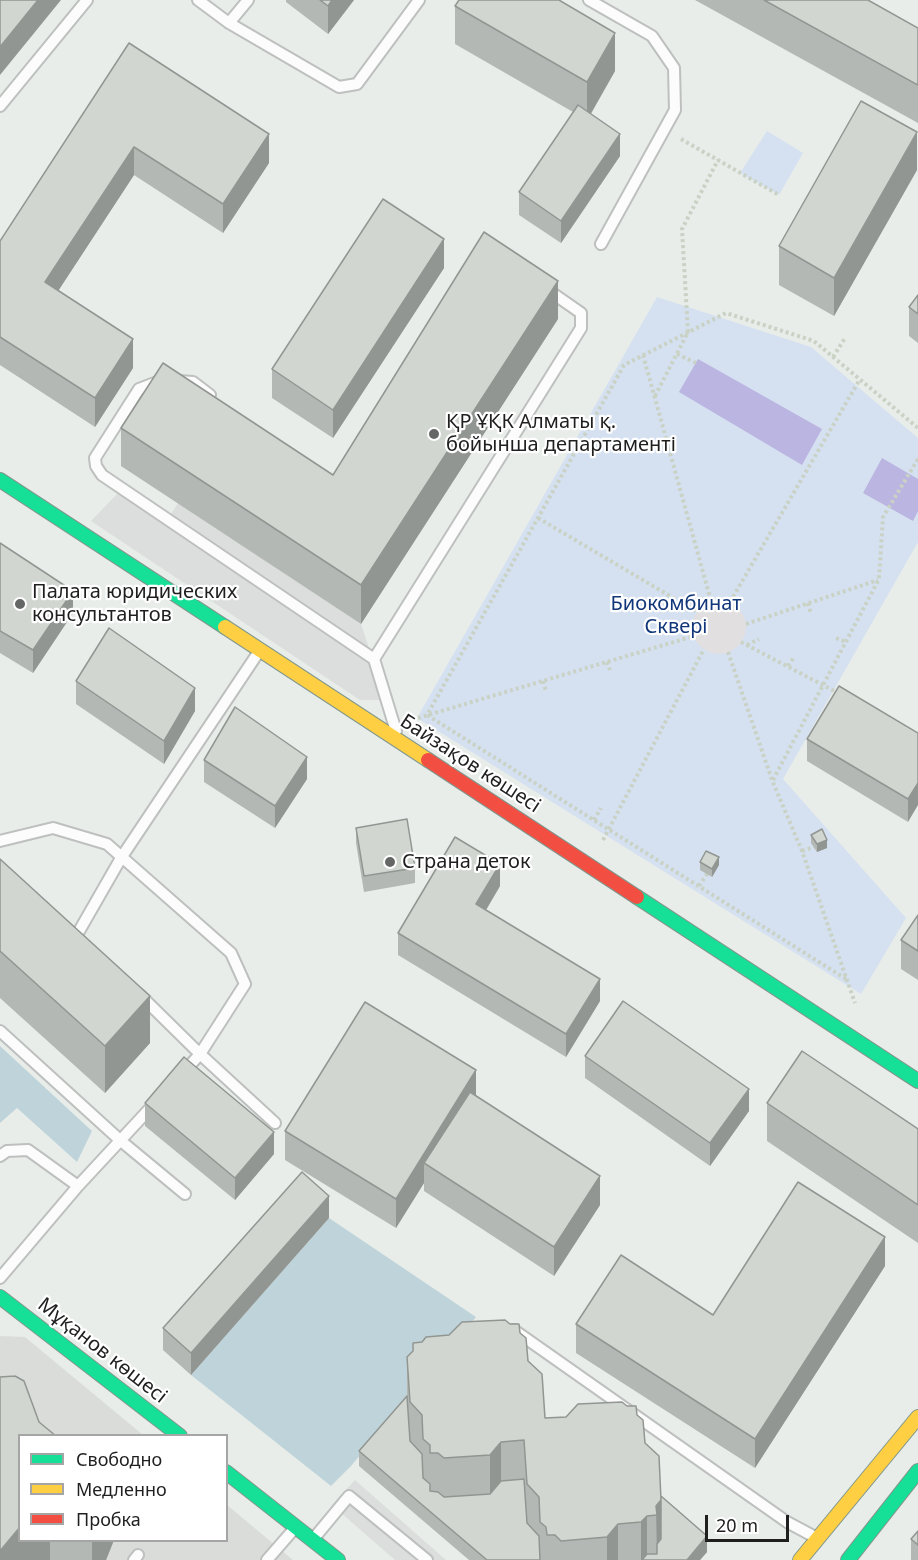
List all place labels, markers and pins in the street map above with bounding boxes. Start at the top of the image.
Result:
place label: ҚР ҰҚК Алматы қ. бойынша департаменті [446,410,676,457]
marker: ҚР ҰҚК Алматы қ. бойынша департаменті [427,427,441,441]
place label: Палата юридических консультантов [32,580,237,627]
marker: Палата юридических консультантов [13,597,27,611]
place label: Страна деток [402,850,531,874]
marker: Страна деток [383,855,397,869]

